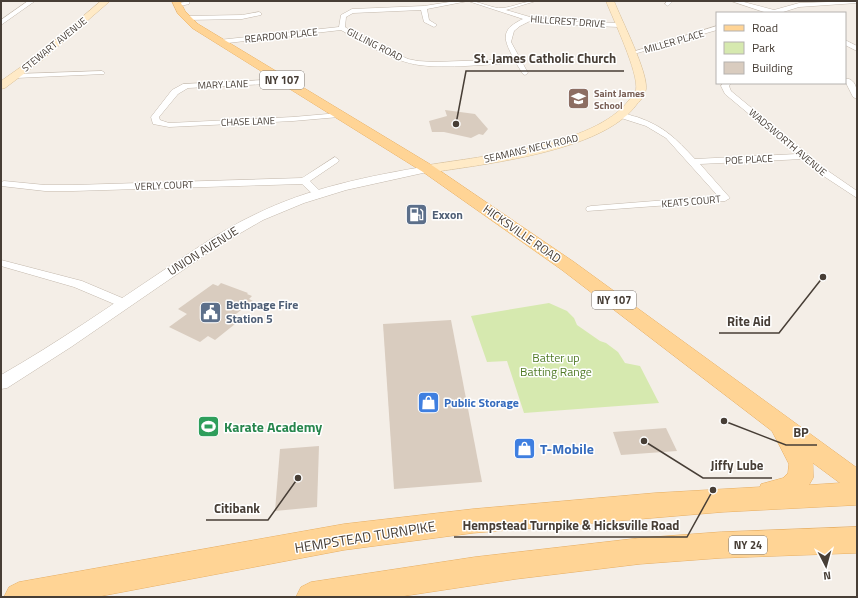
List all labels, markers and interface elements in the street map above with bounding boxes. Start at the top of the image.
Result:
street label: HILLCREST DRIVE [530,11,606,32]
legend [716,12,846,84]
street label: STEWART AVENUE [18,13,91,75]
text: Road [752,18,778,37]
street label: REARDON PLACE [244,24,319,47]
street label: GILLING ROAD [344,24,405,65]
street label: MILLER PLACE [642,26,706,57]
text: Park [752,38,775,57]
callout: St. James Catholic Church [466,46,624,71]
text: St. James Catholic Church [474,48,616,68]
text: Building [752,58,793,77]
road number: NY 107 [260,71,304,89]
street label: MARY LANE [197,76,249,93]
school or university icon: Saint James School [566,86,592,112]
place label: Saint James School [594,86,645,113]
street label: WADSWORTH AVENUE [745,105,830,180]
street label: CHASE LANE [221,113,276,130]
street label: SEAMANS NECK ROAD [483,130,580,167]
street label: POE PLACE [725,151,774,168]
street label: VERLY COURT [134,177,194,194]
street label: KEATS COURT [661,191,722,212]
street label: HICKSVILLE ROAD [479,200,565,268]
fuel station icon: Exxon [403,202,429,228]
place label: Exxon [432,205,463,224]
street label: UNION AVENUE [164,221,242,280]
road number: NY 107 [592,291,636,309]
place label: Bethpage Fire Station 5 [226,295,298,328]
public building icon: Bethpage Fire Station 5 [198,299,224,325]
callout: Rite Aid [719,308,779,333]
text: Rite Aid [727,311,771,331]
park label: Batter up Batting Range [520,348,592,381]
shop icon: Public Storage [415,390,441,416]
place label: Public Storage [444,393,519,412]
sports icon: Karate Academy [195,414,221,440]
place label: Karate Academy [224,416,322,437]
callout: BP [786,420,817,445]
text: BP [793,422,809,442]
shop icon: T-Mobile [511,436,537,462]
place label: T-Mobile [540,438,594,459]
callout: Jiffy Lube [703,453,772,478]
text: Jiffy Lube [711,455,764,475]
callout: Citibank [206,495,268,520]
text: Citibank [214,498,260,518]
callout: Hempstead Turnpike & Hicksville Road [454,512,687,537]
street label: HEMPSTEAD TURNPIKE [293,515,437,558]
text: Hempstead Turnpike & Hicksville Road [463,515,680,535]
road number: NY 24 [729,536,767,554]
north arrow [806,546,846,586]
text: N [822,568,832,584]

